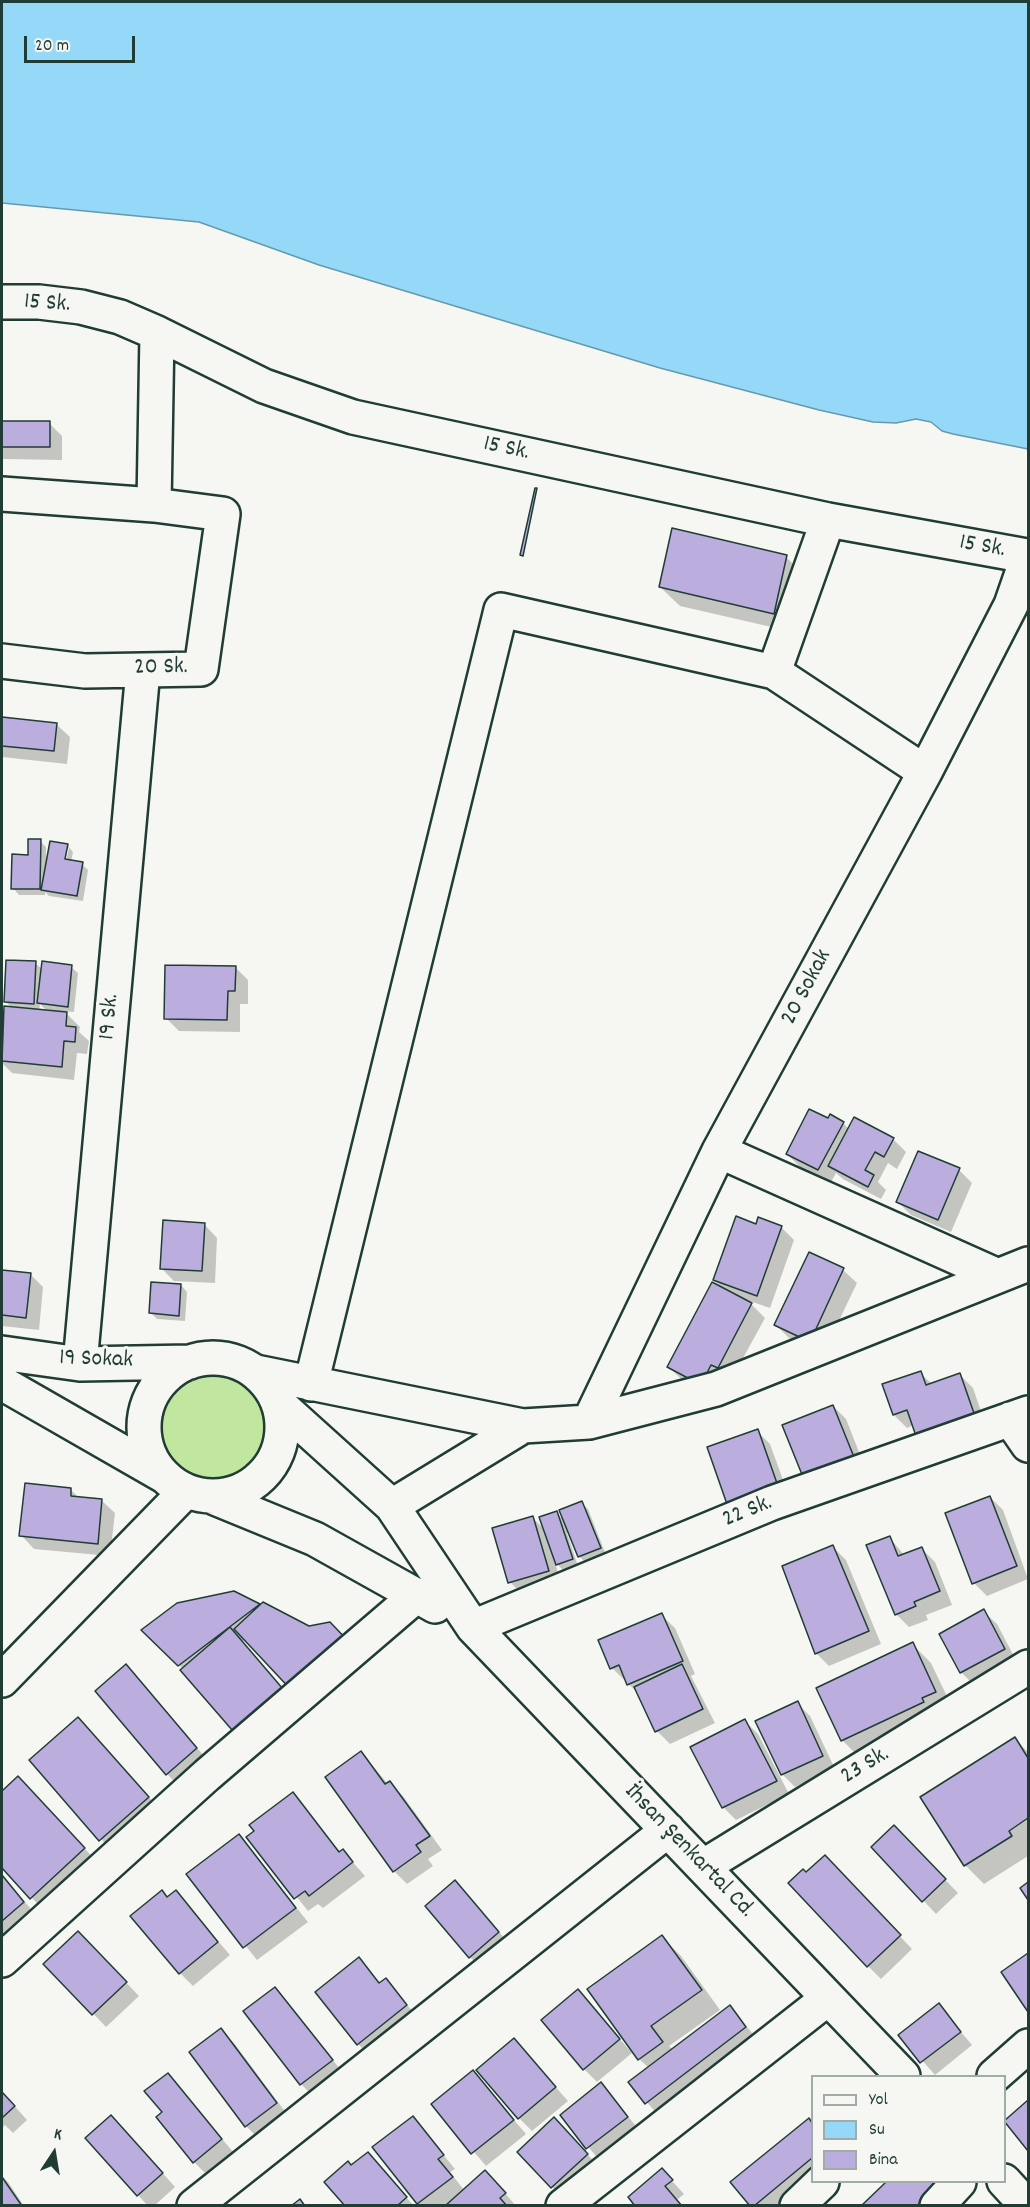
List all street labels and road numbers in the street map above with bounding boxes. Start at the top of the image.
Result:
street label: 15 Sk. [23,289,71,321]
street label: 15 Sk. [480,431,532,469]
street label: 15 Sk. [957,530,1007,566]
street label: 20 Sk. [134,654,188,684]
street label: 20 Sokak [776,945,840,1031]
street label: 19 Sk. [95,993,127,1041]
street label: 19 Sokak [59,1345,133,1377]
street label: 22 Sk. [719,1490,777,1536]
street label: 23 Sk. [837,1742,895,1792]
street label: İhsan Şenkartal Cd. [617,1779,759,1925]

